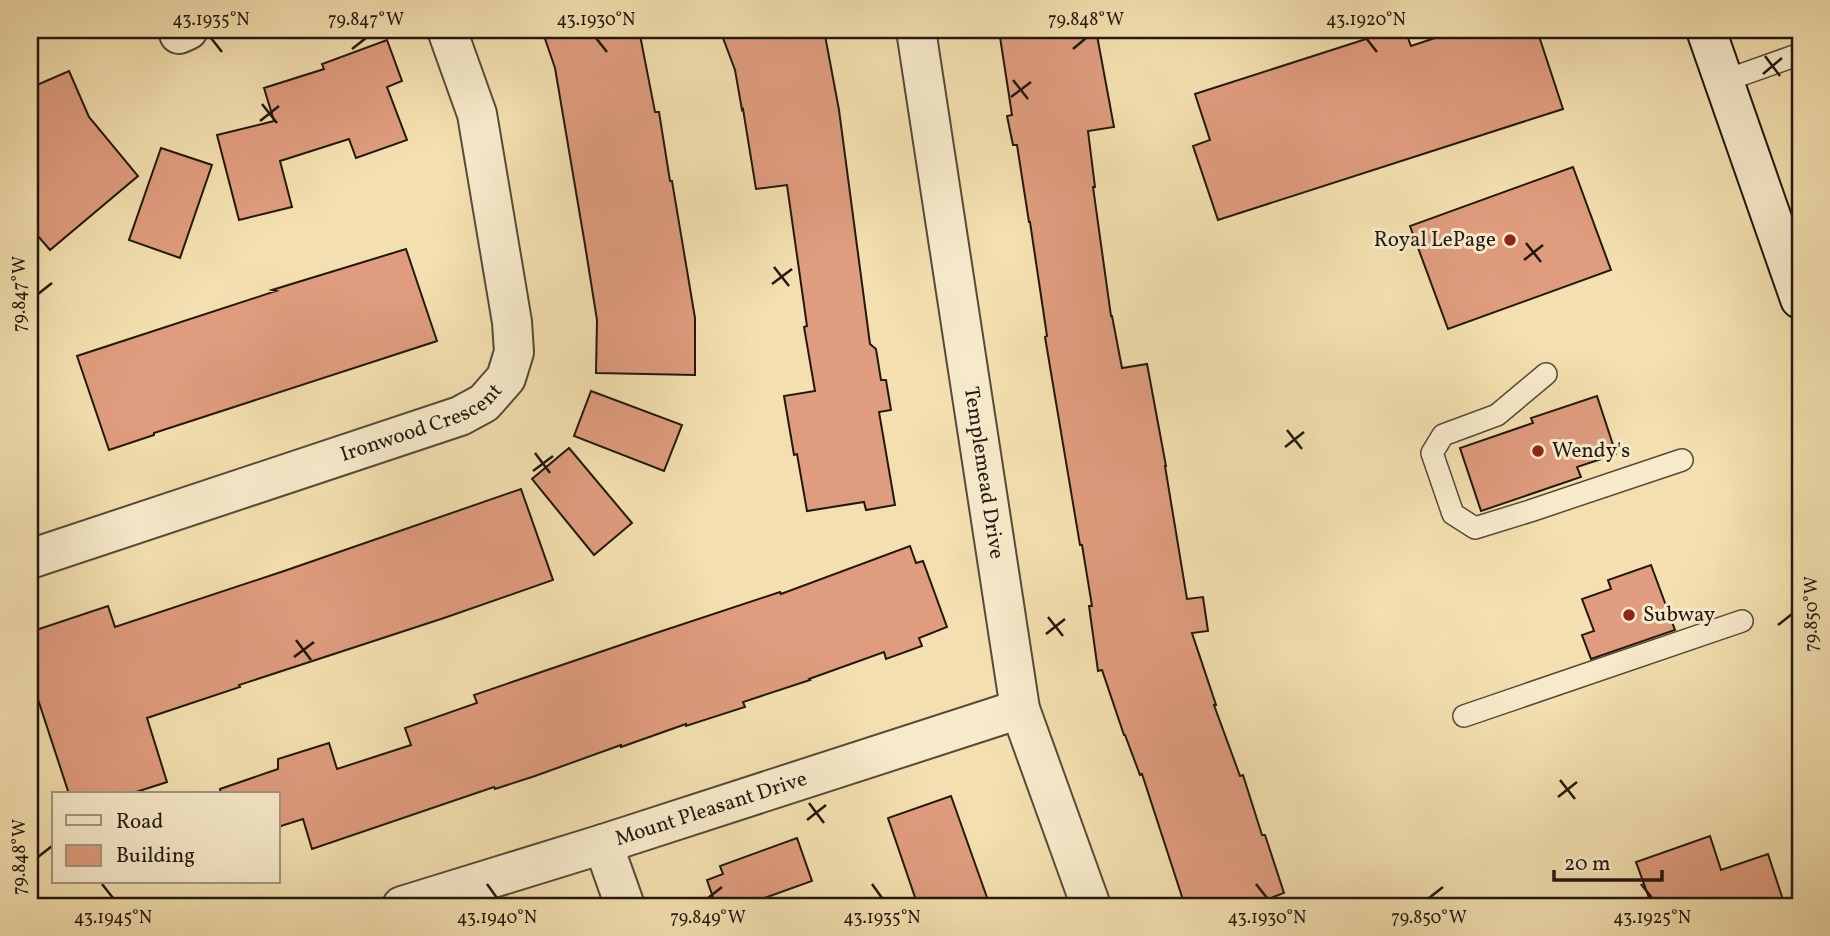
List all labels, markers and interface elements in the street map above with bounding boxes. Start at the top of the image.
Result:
text: 43.1935°N [172,8,250,33]
text: 79.847°W [328,8,404,33]
text: 43.1930°N [557,8,635,33]
text: 79.848°W [1048,8,1124,33]
text: 43.1920°N [1326,8,1406,33]
place label: Royal LePage [1374,226,1496,255]
marker: Royal LePage [1502,232,1518,248]
text: 79.847°W [8,256,33,332]
street label: Ironwood Crescent [336,377,509,469]
street label: Templemead Drive [956,385,1011,561]
place label: Wendy's [1552,437,1630,466]
marker: Wendy's [1530,443,1546,459]
text: 79.850°W [1800,576,1825,652]
place label: Subway [1643,601,1716,630]
marker: Subway [1621,607,1637,623]
street label: Mount Pleasant Drive [611,764,811,854]
legend [52,792,280,884]
text: Road [116,808,163,837]
text: 79.848°W [8,819,33,895]
scale bar [1554,838,1662,882]
text: Building [116,842,195,871]
text: 20 m [1564,850,1610,879]
text: 43.1945°N [74,906,152,931]
text: 43.1940°N [457,906,537,931]
text: 79.849°W [670,906,746,931]
text: 43.1935°N [843,906,921,931]
text: 43.1930°N [1228,906,1306,931]
text: 79.850°W [1391,906,1467,931]
text: 43.1925°N [1613,906,1691,931]

